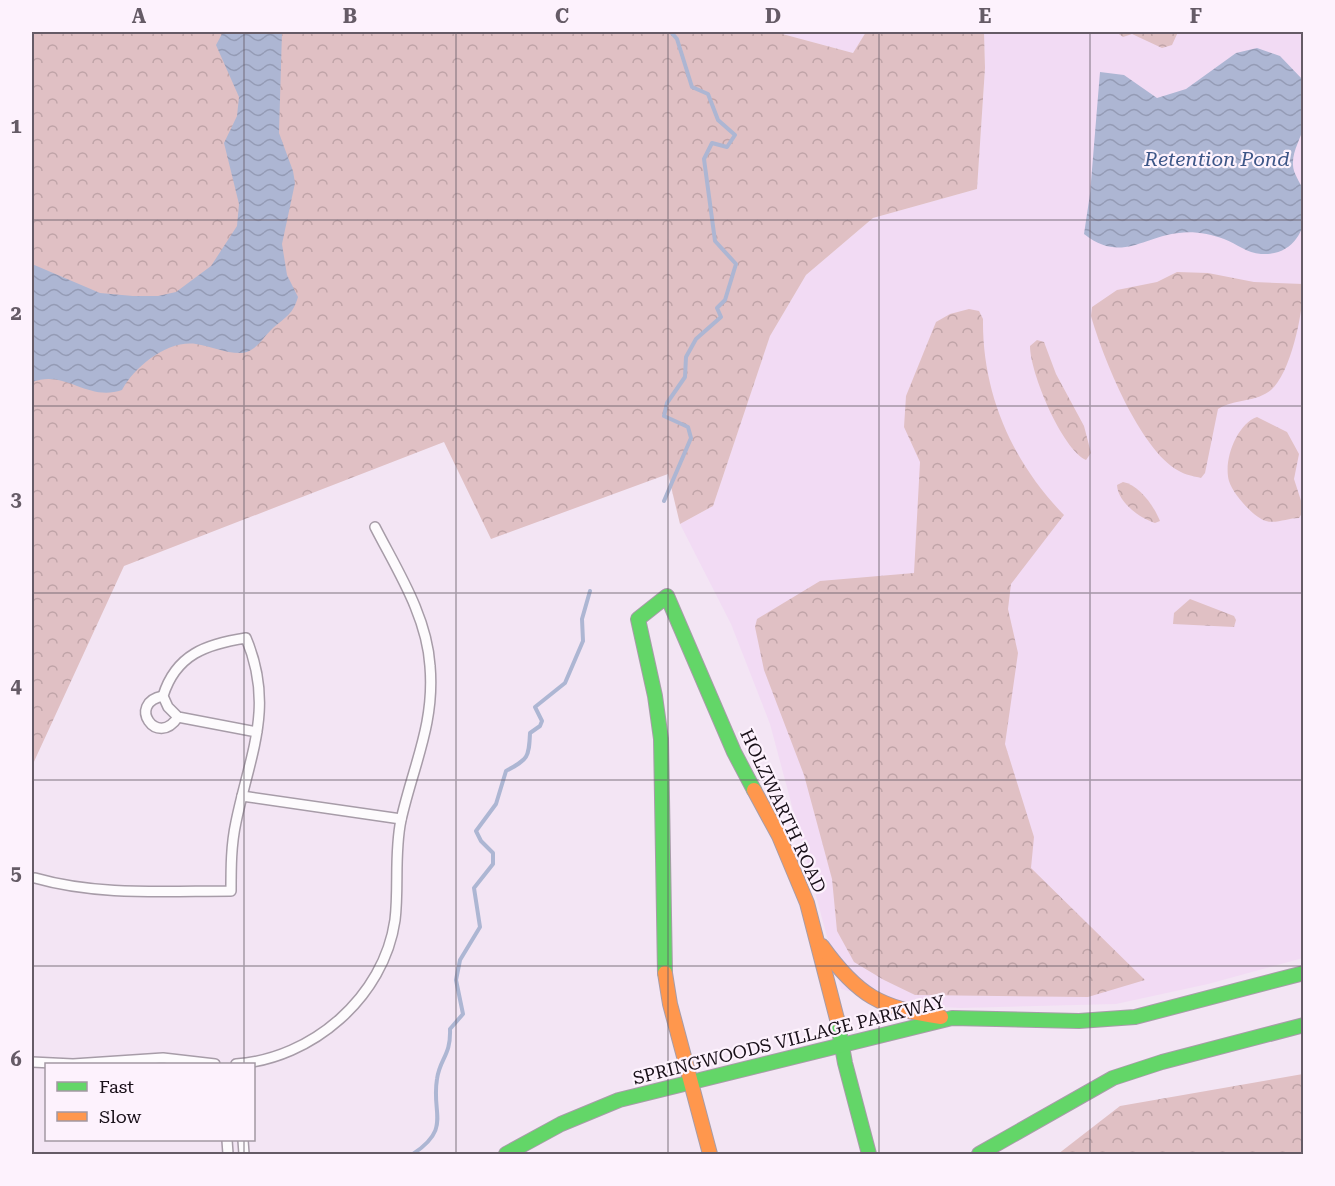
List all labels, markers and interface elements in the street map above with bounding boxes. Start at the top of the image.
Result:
text: A [132,4,147,28]
text: B [343,4,357,28]
text: C [555,4,569,28]
text: D [765,4,781,28]
text: E [979,4,992,28]
text: F [1190,4,1202,28]
text: 1 [10,114,22,138]
water label: Retention Pond [1143,147,1290,171]
text: 2 [10,301,22,325]
text: 3 [10,487,22,511]
text: 4 [10,674,22,698]
street label: HOLZWARTH ROAD [736,726,831,896]
text: 5 [10,861,22,885]
street label: SPRINGWOODS VILLAGE PARKWAY [631,990,948,1089]
text: 6 [10,1047,22,1071]
legend [45,1063,255,1141]
text: Fast [99,1076,134,1097]
text: Slow [99,1106,141,1127]

